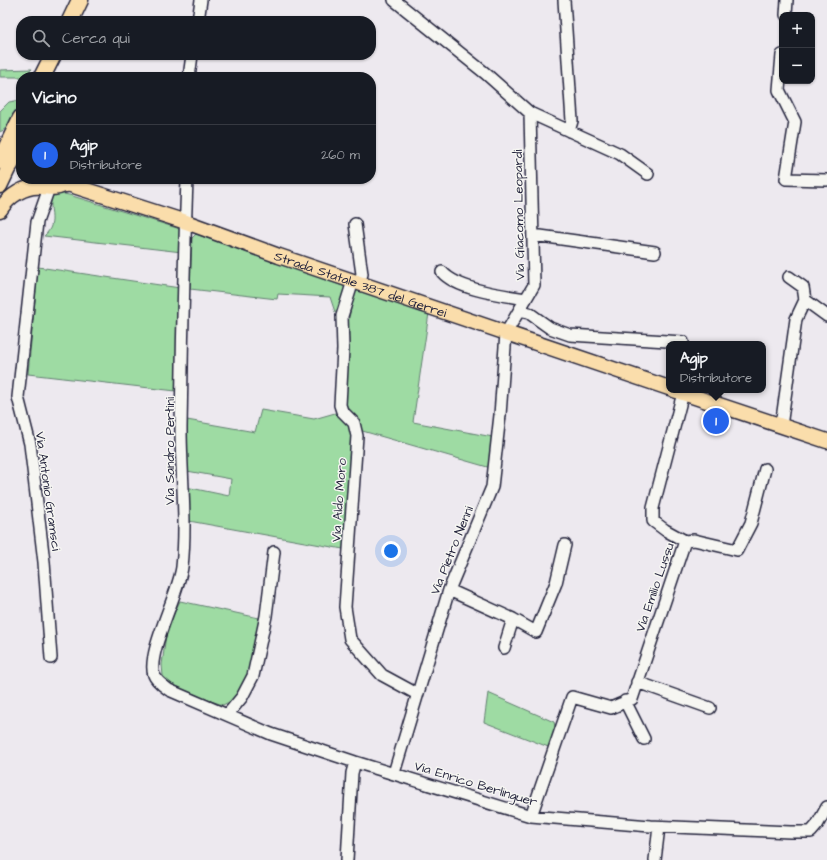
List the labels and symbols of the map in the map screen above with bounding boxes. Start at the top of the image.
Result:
street label: Via Giacomo Leopardi [509,149,529,280]
street label: Strada Statale 387 del Gerrei [272,247,449,322]
street label: Via Sandro Pertini [161,397,179,505]
pin: 1 [703,406,729,436]
street label: Via Antonio Gramsci [31,430,65,552]
street label: Via Aldo Moro [327,457,351,543]
street label: Via Pietro Nenni [426,503,478,597]
street label: Via Emilio Lussu [631,540,679,634]
your location [381,541,401,561]
street label: Via Enrico Berlinguer [412,757,539,812]

